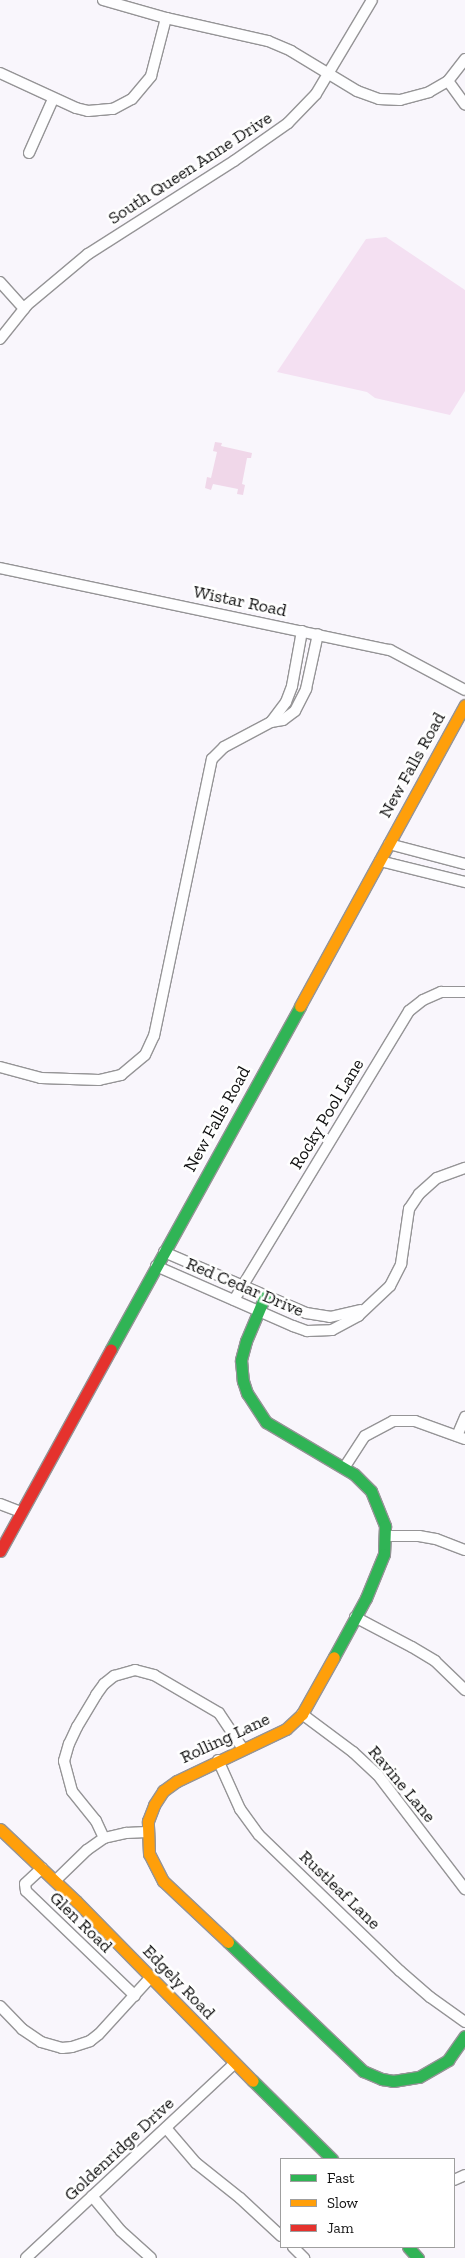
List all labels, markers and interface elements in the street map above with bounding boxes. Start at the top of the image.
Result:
street label: South Queen Anne Drive [104,107,276,229]
street label: Wistar Road [191,581,289,621]
street label: New Falls Road [374,708,450,822]
street label: Rocky Pool Lane [285,1055,369,1173]
street label: New Falls Road [179,1062,255,1176]
street label: Red Cedar Drive [183,1252,307,1322]
street label: Rolling Lane [177,1708,273,1768]
street label: Ravine Lane [364,1741,440,1827]
street label: Rustleaf Lane [295,1846,385,1934]
street label: Glen Road [45,1887,117,1957]
street label: Edgely Road [138,1940,220,2024]
street label: Goldenridge Drive [60,2093,178,2205]
legend [280,2158,455,2248]
text: Fast [327,2169,355,2187]
text: Slow [327,2194,358,2212]
text: Jam [327,2219,354,2237]

